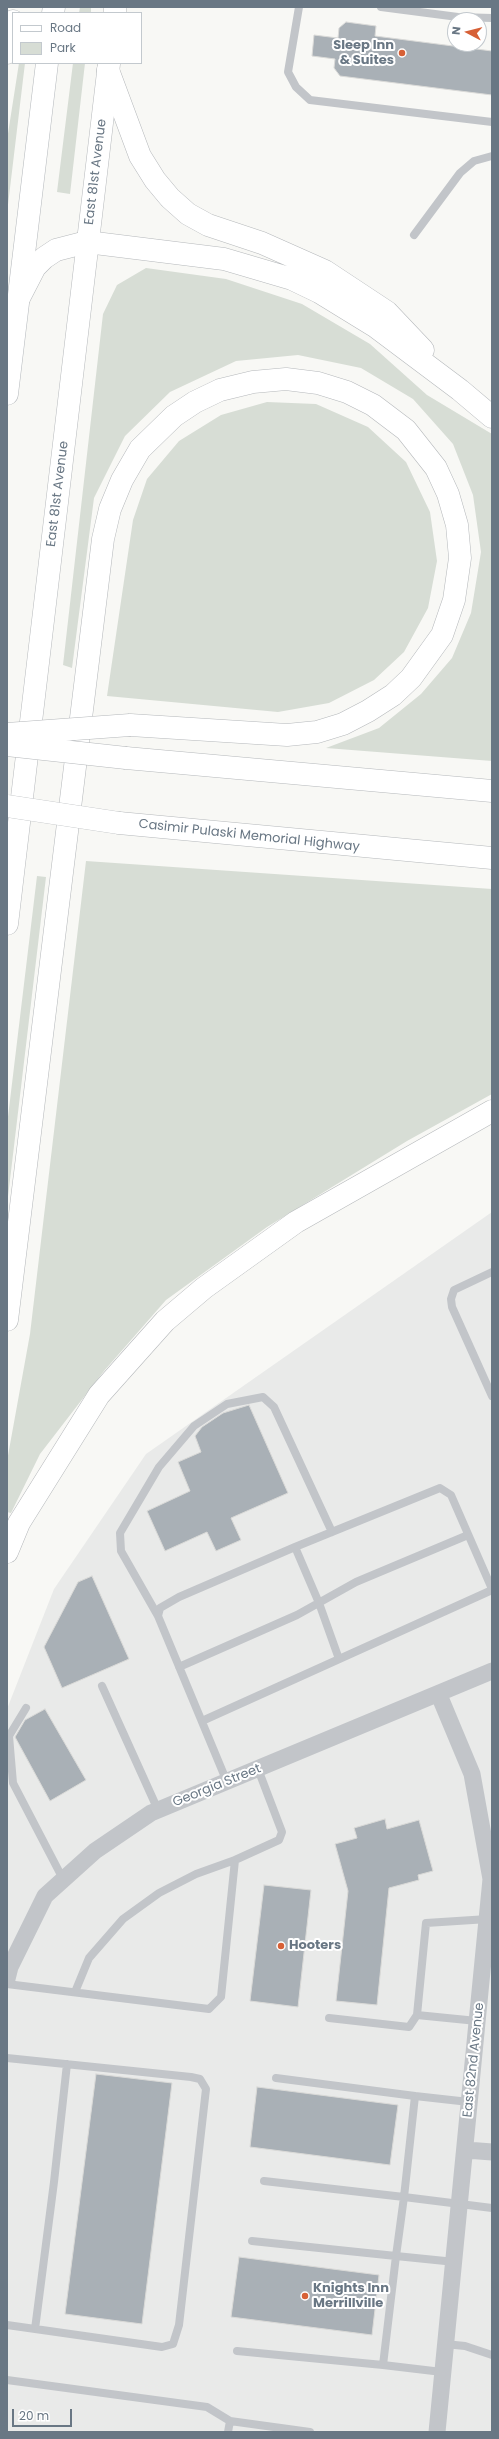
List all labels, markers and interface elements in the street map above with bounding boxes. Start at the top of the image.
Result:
legend [12,12,142,64]
north arrow [447,12,487,52]
text: Road [50,19,81,36]
text: N [448,26,465,36]
place label: Sleep Inn & Suites [333,38,394,69]
text: Park [50,39,76,56]
marker: Sleep Inn & Suites [397,48,407,58]
street label: East 81st Avenue [82,118,110,226]
street label: East 81st Avenue [44,440,72,548]
street label: Casimir Pulaski Memorial Highway [138,817,360,855]
street label: Georgia Street [171,1761,263,1811]
place label: Hooters [289,1938,341,1954]
marker: Hooters [276,1941,286,1951]
street label: East 82nd Avenue [460,2002,488,2118]
place label: Knights Inn Merrillville [313,2281,389,2312]
marker: Knights Inn Merrillville [300,2291,310,2301]
scale bar [14,2401,74,2427]
text: 20 m [19,2407,49,2424]

